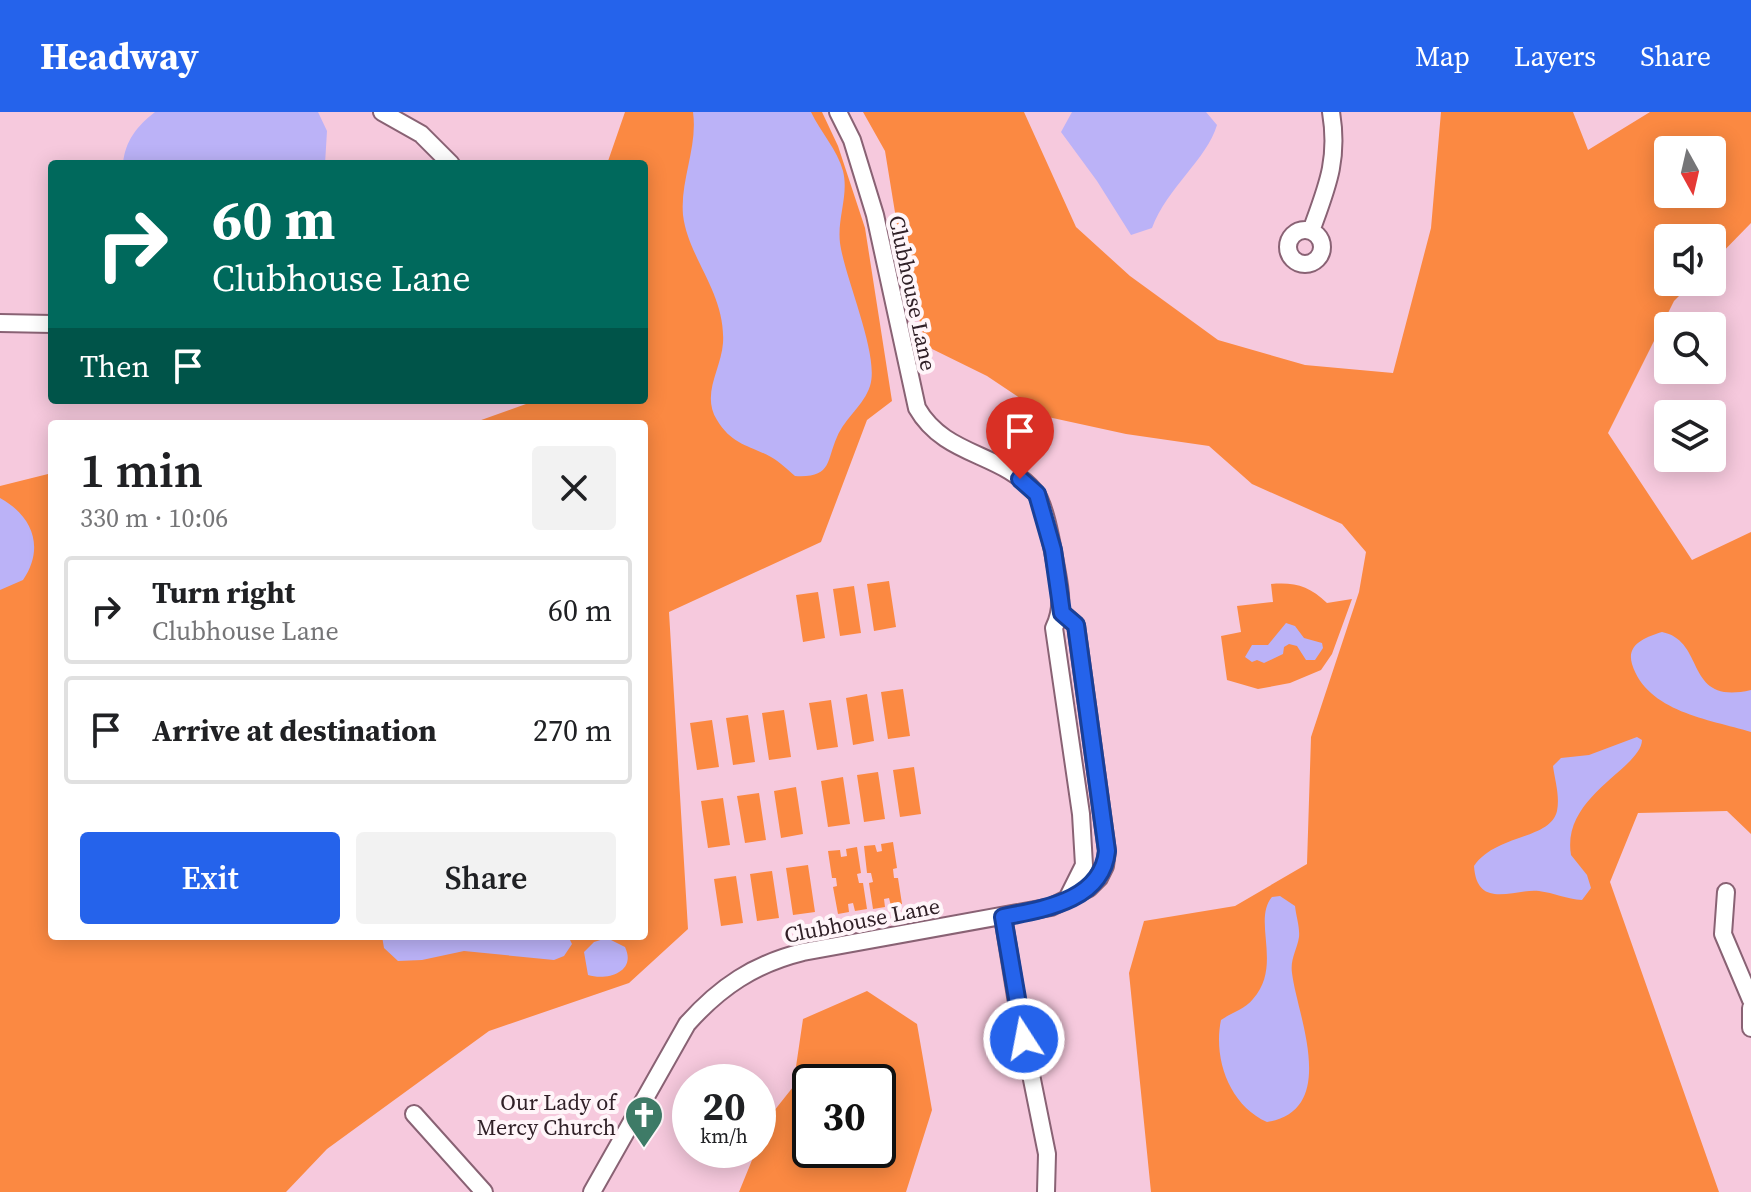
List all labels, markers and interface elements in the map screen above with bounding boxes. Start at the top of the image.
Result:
text: Headway [40,30,199,82]
text: Map [1415,37,1470,75]
text: Layers [1514,37,1596,75]
text: Share [1640,37,1711,75]
north arrow [1654,136,1726,208]
map controls [1654,136,1726,472]
text: 60 m [212,181,335,258]
icon: right [80,192,184,296]
street label: Clubhouse Lane [882,213,944,373]
button: sound [1654,224,1726,296]
text: Clubhouse Lane [212,254,471,303]
button: search [1654,312,1726,384]
icon: arrive [166,344,210,388]
text: Then [80,346,150,387]
pin [986,397,1054,479]
button: layers [1654,400,1726,472]
icon: arrive [998,409,1042,453]
text: 1 min [80,437,203,503]
button: close [532,446,616,530]
text: 330 m · 10:06 [80,500,228,536]
text: Turn right [152,572,295,613]
icon: right [84,588,128,632]
text: 60 m [548,590,612,631]
text: Clubhouse Lane [152,613,339,649]
icon: arrive [84,708,128,752]
text: Arrive at destination [152,710,437,751]
text: 270 m [533,710,612,751]
button: Exit [80,832,340,924]
button: Share [356,832,616,924]
street label: Clubhouse Lane [782,890,942,950]
position arrow [982,997,1066,1081]
speed limit sign: 30 [792,1064,896,1168]
text: 20 [702,1079,746,1133]
place label: Our Lady of Mercy Church [477,1087,618,1142]
church icon: Our Lady of Mercy Church [623,1094,665,1149]
text: km/h [700,1122,748,1150]

